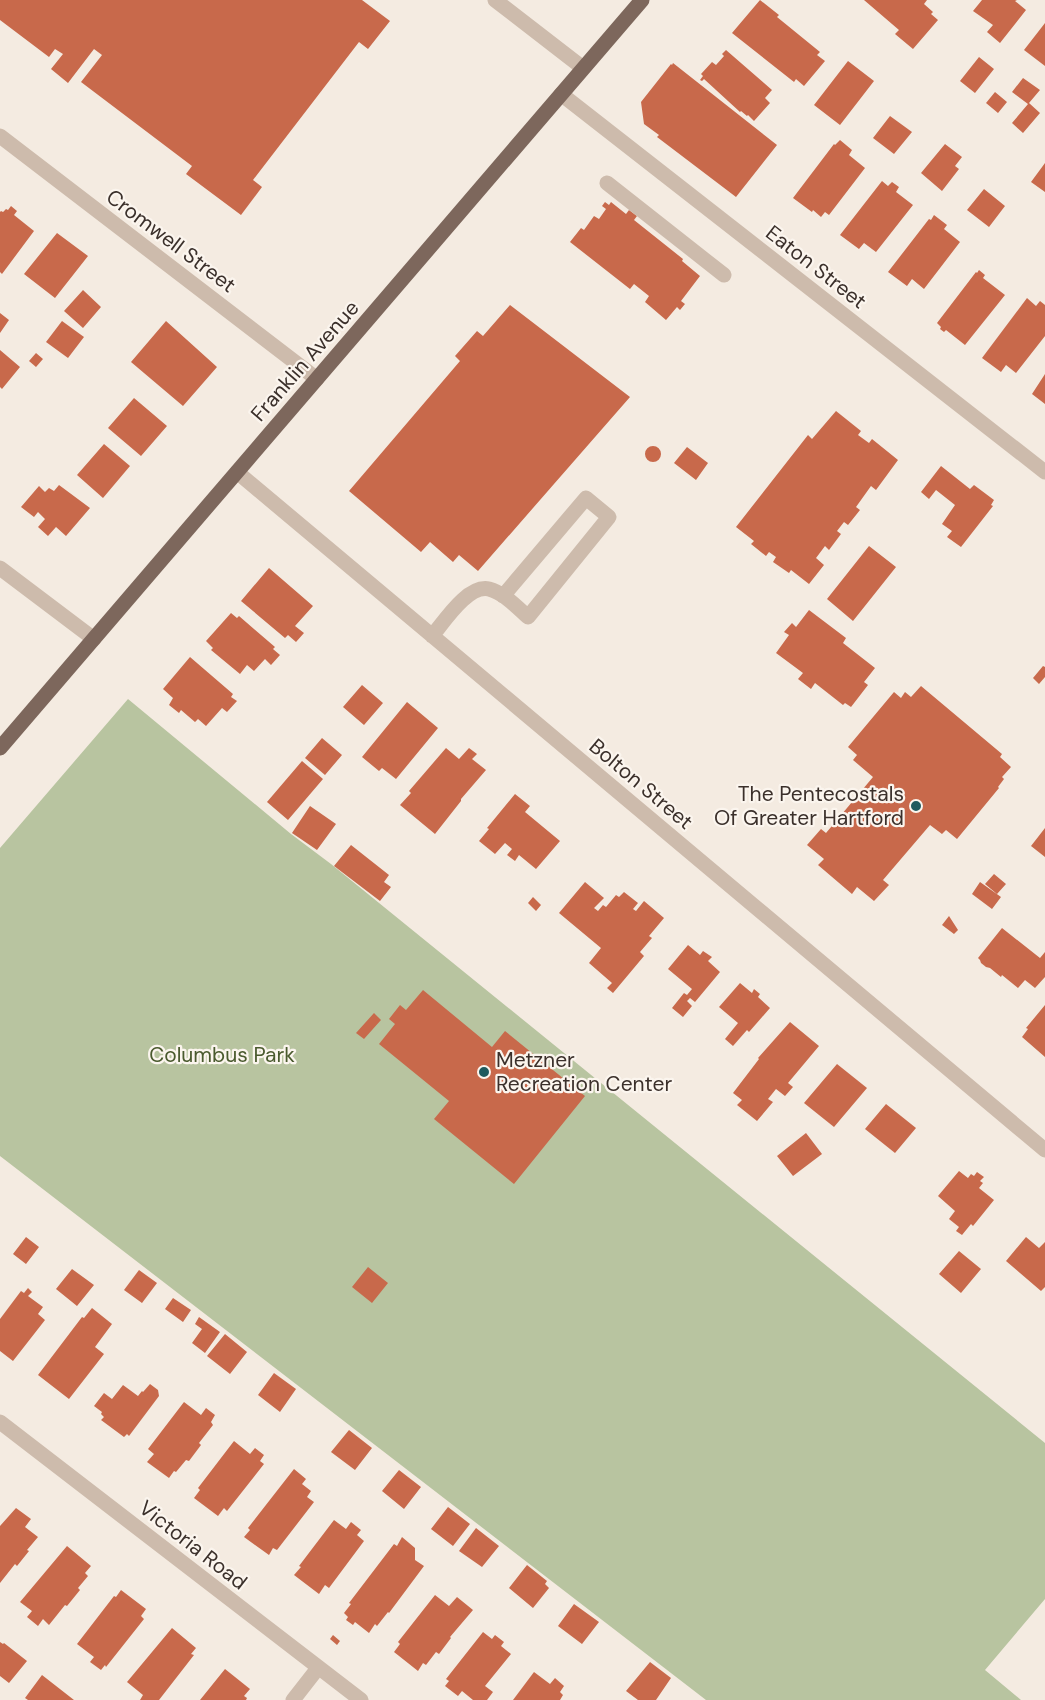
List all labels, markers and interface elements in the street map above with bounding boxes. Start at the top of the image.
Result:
street label: Cromwell Street [100,183,242,299]
street label: Eaton Street [760,219,872,315]
street label: Franklin Avenue [245,294,365,427]
street label: Bolton Street [583,732,699,836]
place label: The Pentecostals Of Greater Hartford [714,780,904,832]
marker: The Pentecostals Of Greater Hartford [909,799,923,813]
park label: Columbus Park [149,1041,295,1069]
place label: Metzner Recreation Center [496,1046,672,1098]
marker: Metzner Recreation Center [477,1065,491,1079]
street label: Victoria Road [133,1494,253,1596]

